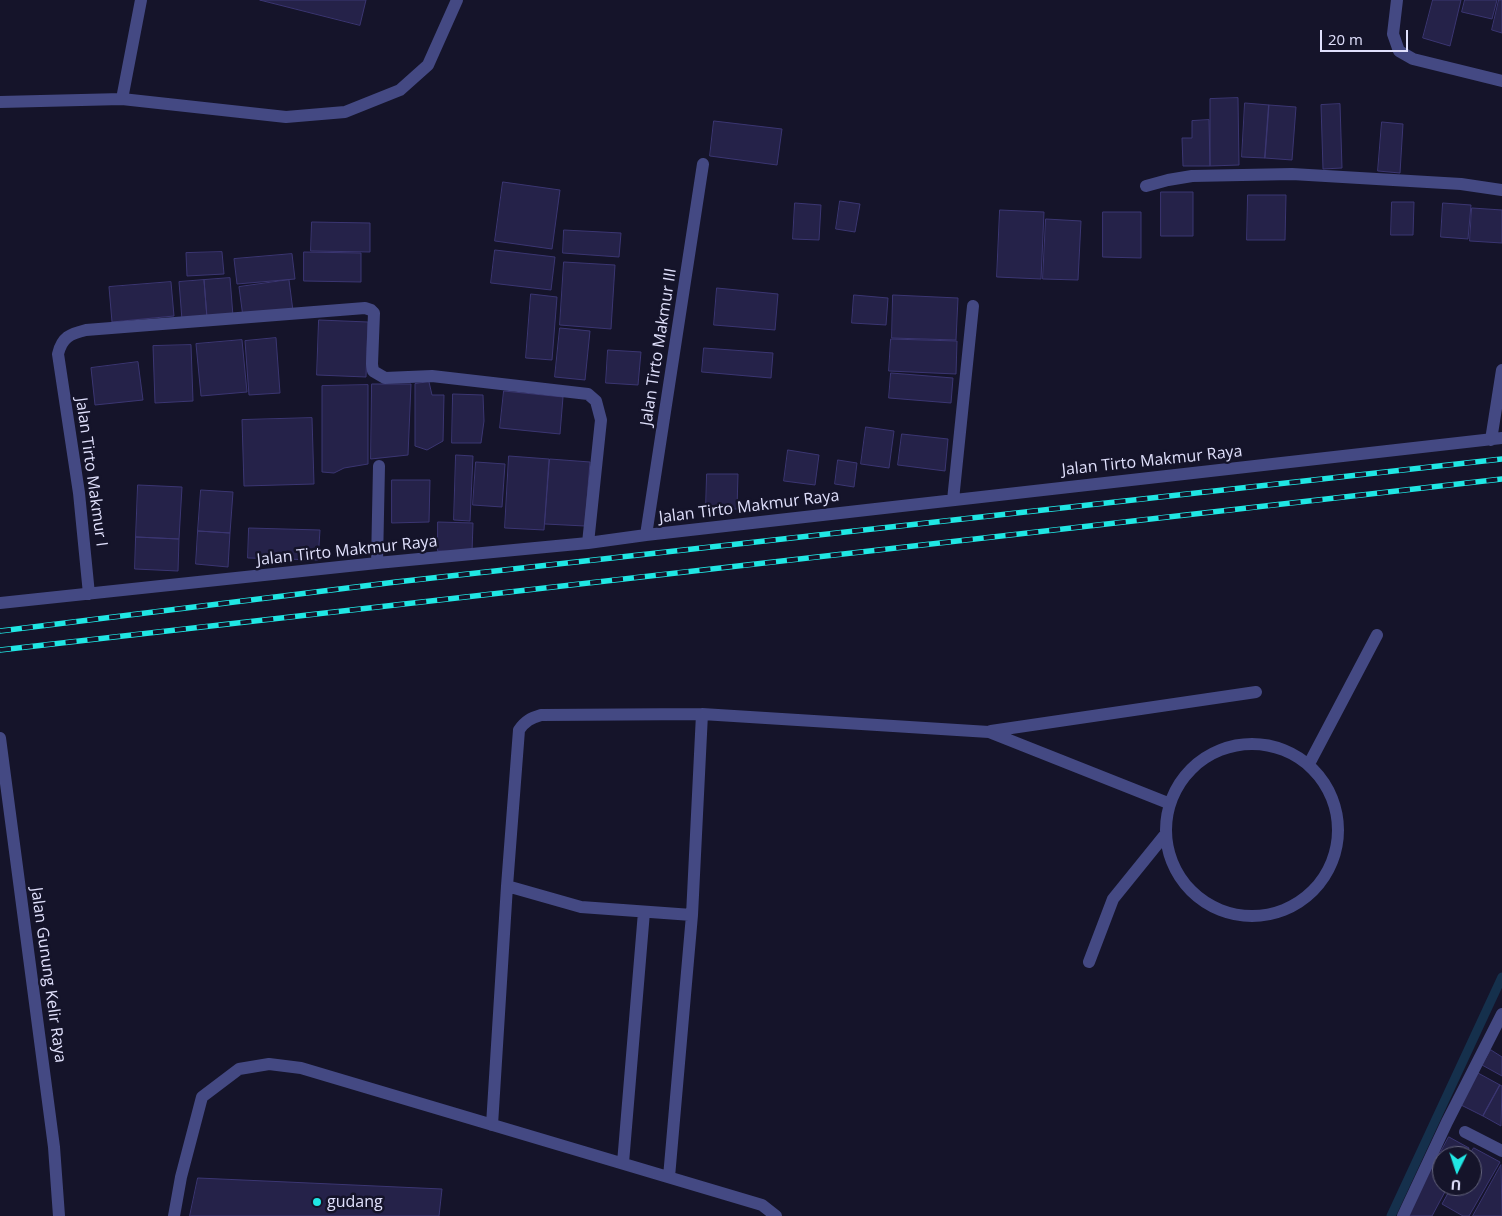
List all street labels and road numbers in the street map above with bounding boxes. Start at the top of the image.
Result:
street label: Jalan Tirto Makmur III [637,267,681,427]
street label: Jalan Tirto Makmur I [71,396,111,548]
street label: Jalan Tirto Makmur Raya [1061,442,1243,480]
street label: Jalan Tirto Makmur Raya [658,486,840,528]
street label: Jalan Tirto Makmur Raya [256,532,438,570]
street label: Jalan Gunung Kelir Raya [26,886,70,1064]

